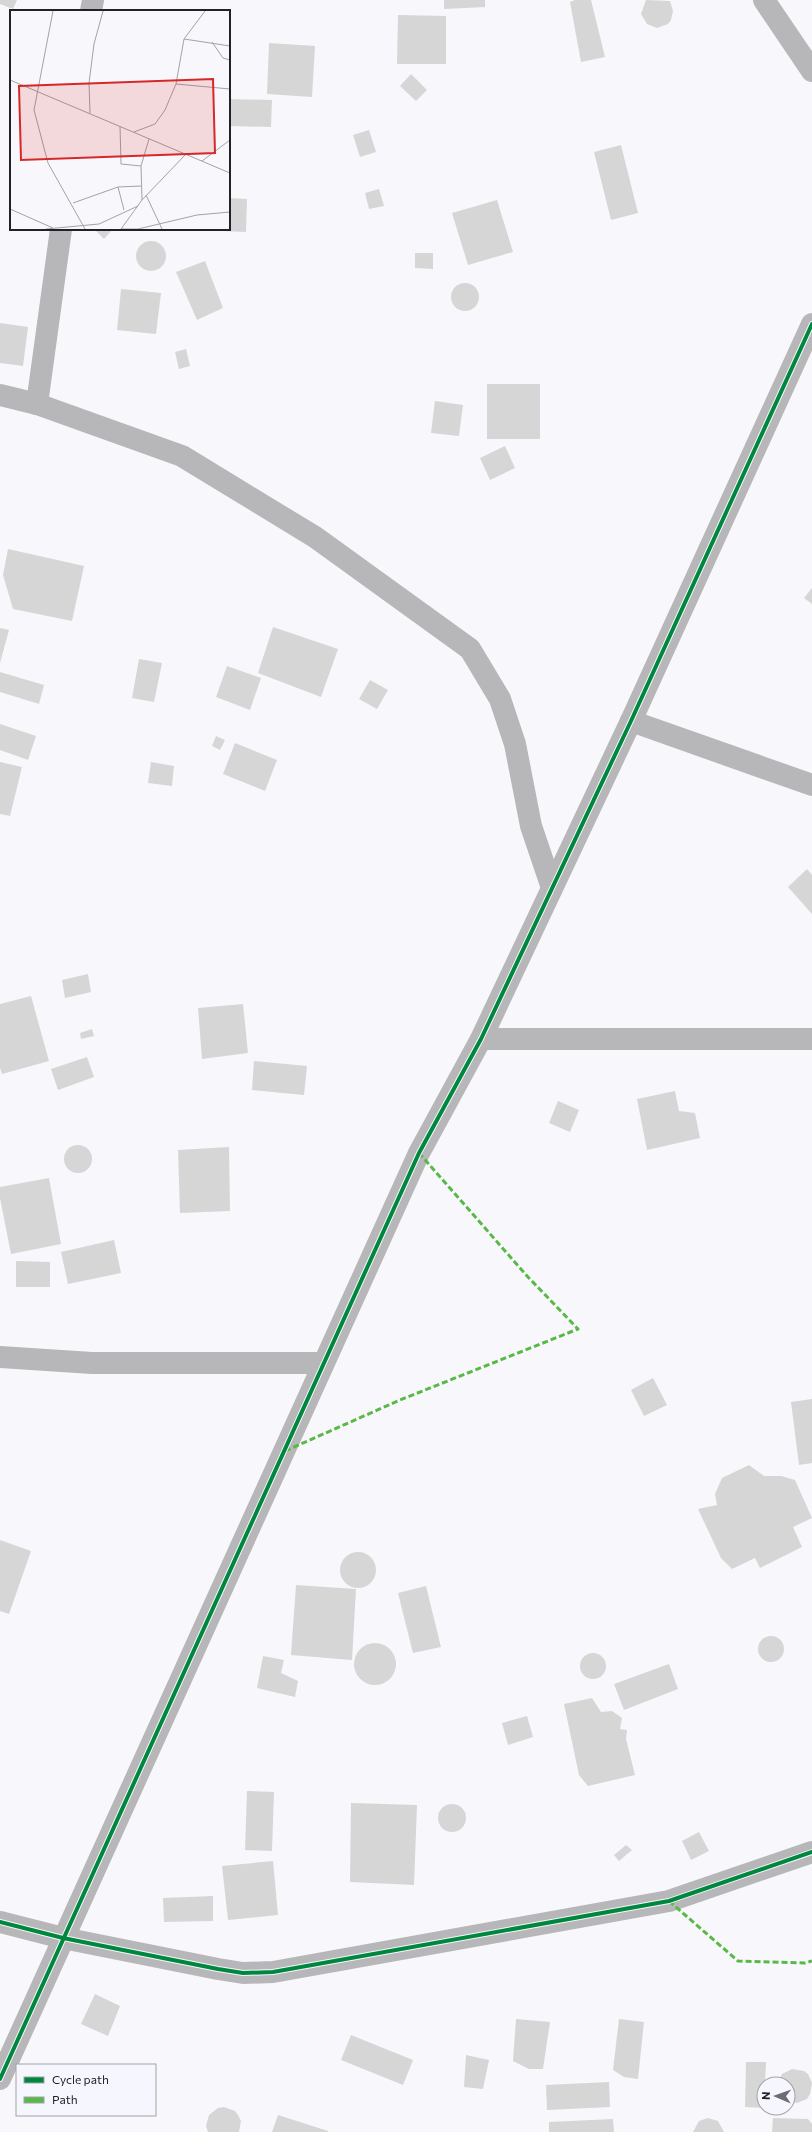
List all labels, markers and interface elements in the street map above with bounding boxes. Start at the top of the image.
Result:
inset map [10,10,230,230]
legend [16,2064,156,2116]
text: Cycle path [52,2072,109,2086]
north arrow [756,2076,796,2116]
text: N [759,2091,772,2100]
text: Path [52,2092,78,2106]

